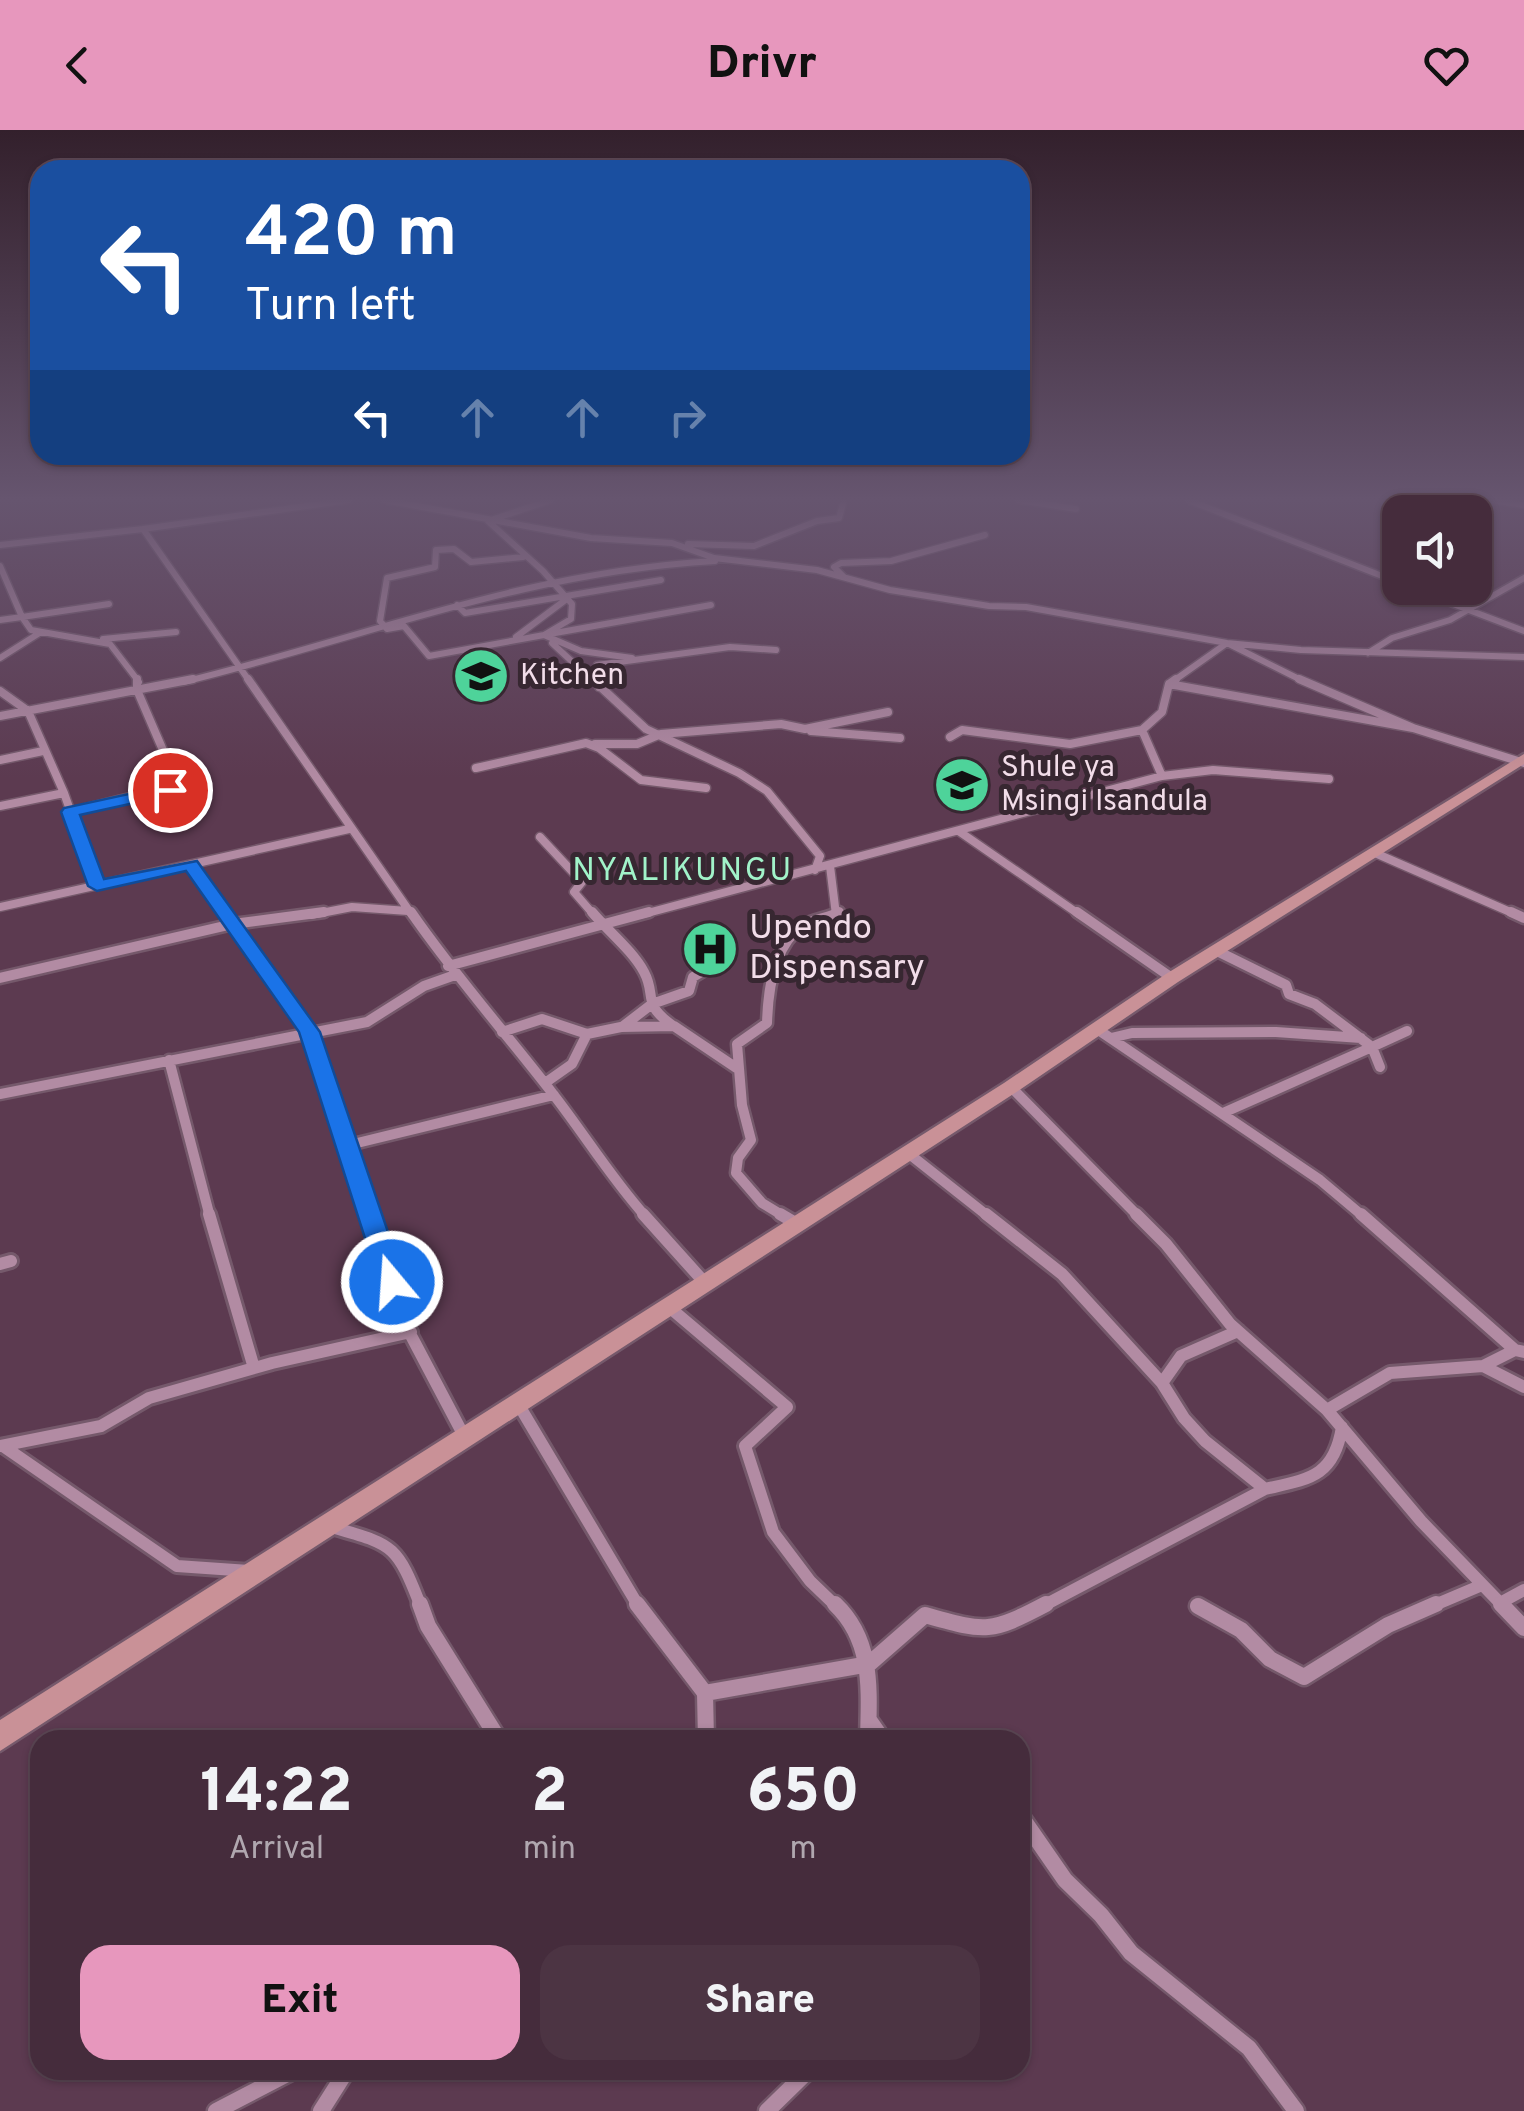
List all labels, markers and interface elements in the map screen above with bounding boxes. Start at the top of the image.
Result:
text: Drivr [707,37,817,94]
icon: back [50,38,105,93]
icon: heart [1419,38,1474,93]
text: 420 m [245,192,458,281]
icon: left [80,200,210,330]
text: Turn left [245,279,416,336]
icon: left [345,390,400,445]
icon: ahead [450,390,505,445]
icon: ahead [555,390,610,445]
icon: right [660,390,715,445]
map controls [1382,495,1492,605]
button: sound [1382,495,1492,605]
school or university icon: Kitchen [451,646,511,706]
place label: Kitchen [520,658,624,695]
pin [128,748,213,833]
place label: Shule ya Msingi Isandula [1001,750,1208,821]
school or university icon: Shule ya Msingi Isandula [932,755,992,815]
icon: arrive [143,763,198,818]
district label: NYALIKUNGU [572,852,794,892]
place label: Upendo Dispensary [749,907,925,991]
hospital icon: Upendo Dispensary [680,919,740,979]
position arrow [340,1230,444,1334]
text: 14:22 [200,1757,353,1833]
text: 2 [531,1757,568,1833]
text: 650 [746,1757,860,1833]
text: Arrival [229,1830,324,1870]
text: min [523,1830,576,1870]
text: m [789,1830,817,1870]
button: Exit [80,1945,520,2060]
button: Share [540,1945,980,2060]

